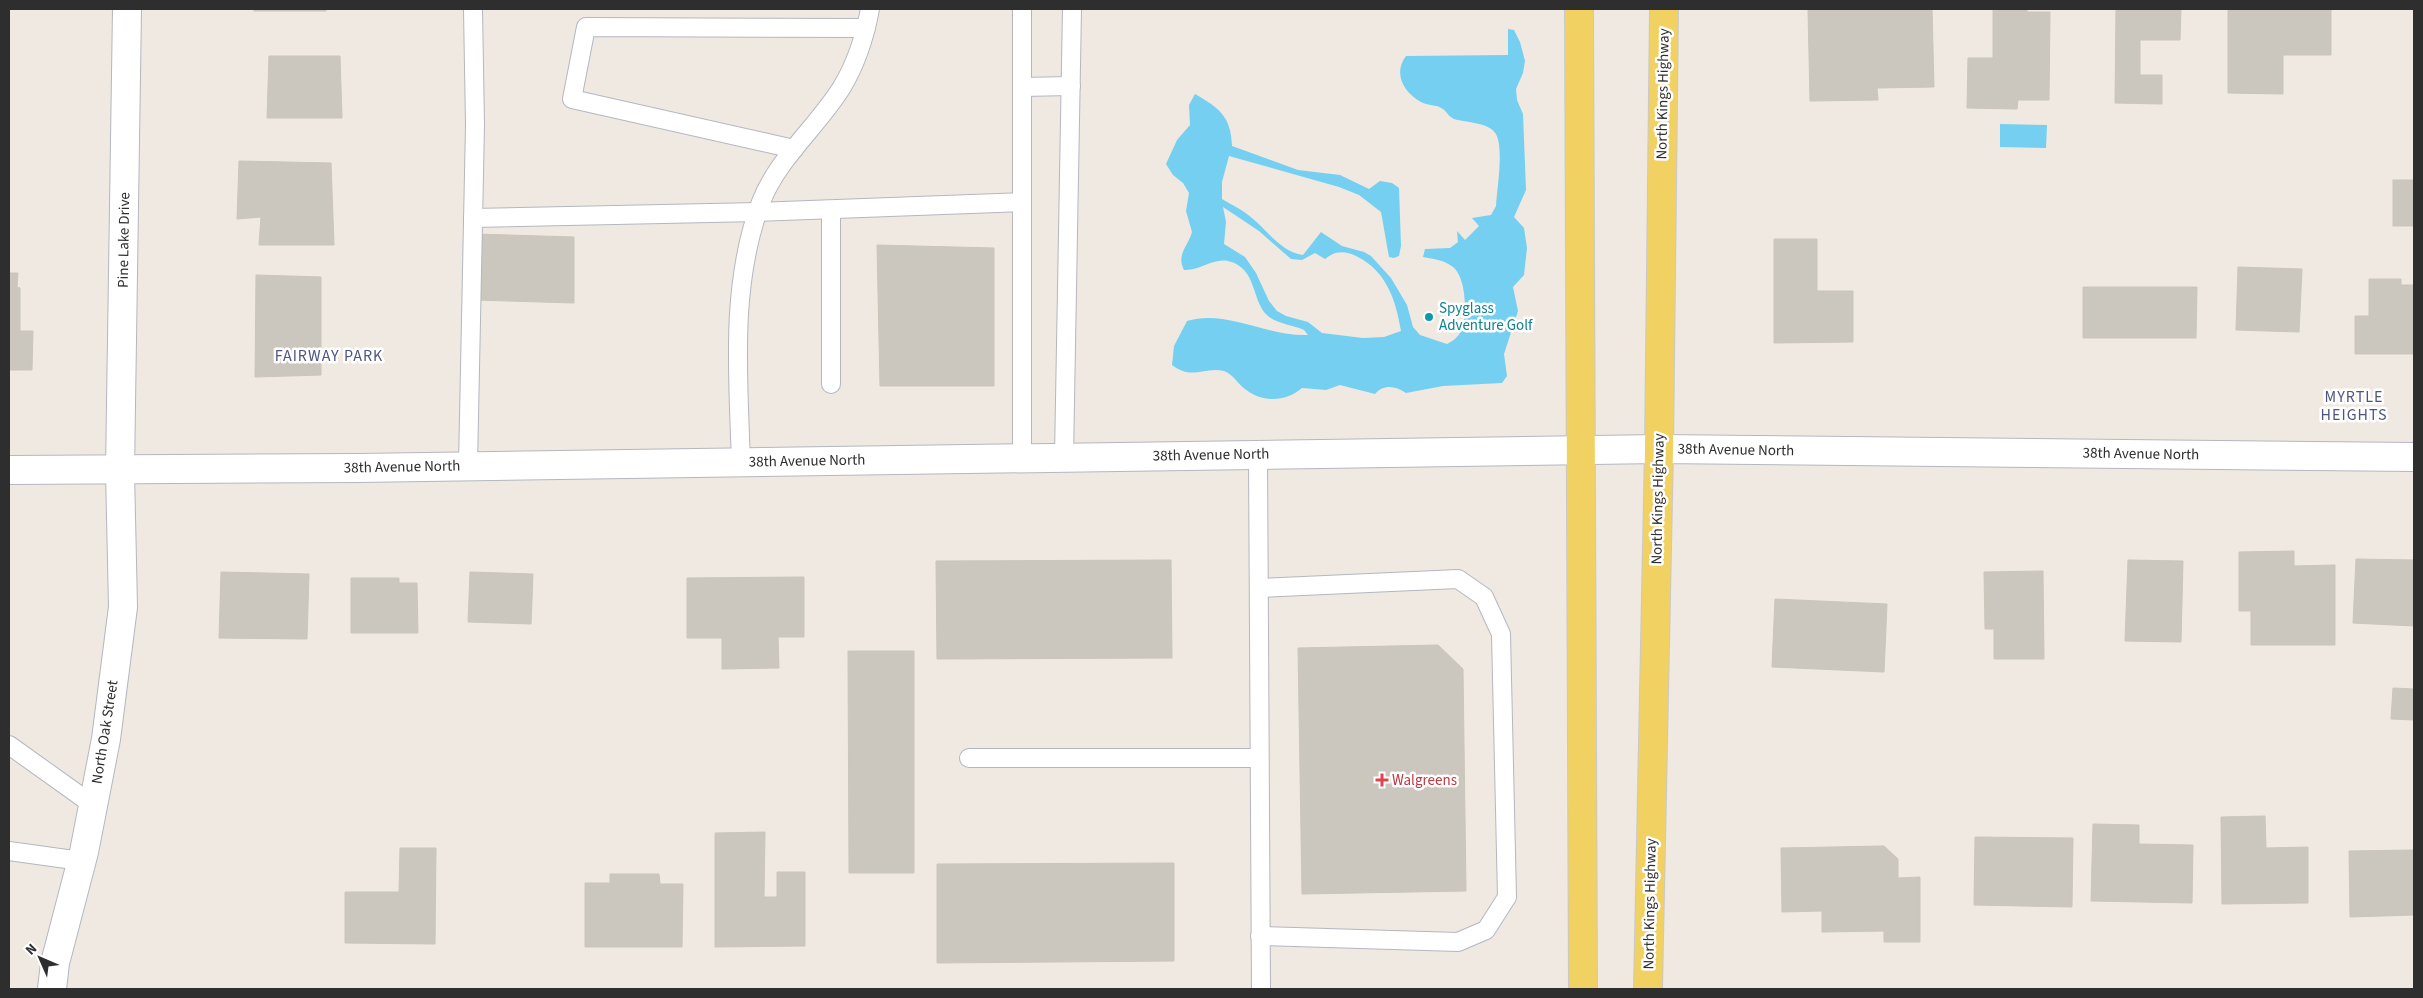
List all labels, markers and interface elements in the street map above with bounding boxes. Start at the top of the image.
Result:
street label: North Kings Highway [1651,28,1675,160]
street label: Pine Lake Drive [113,192,135,288]
place label: Spyglass Adventure Golf [1439,298,1533,336]
marker: Spyglass Adventure Golf [1423,311,1435,323]
district label: FAIRWAY PARK [275,345,383,367]
district label: MYRTLE HEIGHTS [2321,386,2387,426]
street label: North Kings Highway [1646,433,1670,565]
street label: 38th Avenue North [1678,438,1794,462]
street label: 38th Avenue North [2083,442,2199,466]
street label: 38th Avenue North [1153,443,1269,467]
street label: 38th Avenue North [749,449,865,473]
street label: 38th Avenue North [344,455,460,479]
street label: North Oak Street [86,679,124,785]
place label: Walgreens [1392,770,1457,791]
marker: Walgreens [1376,774,1388,786]
street label: North Kings Highway [1638,838,1662,970]
north arrow [15,933,65,983]
text: N [21,939,42,960]

